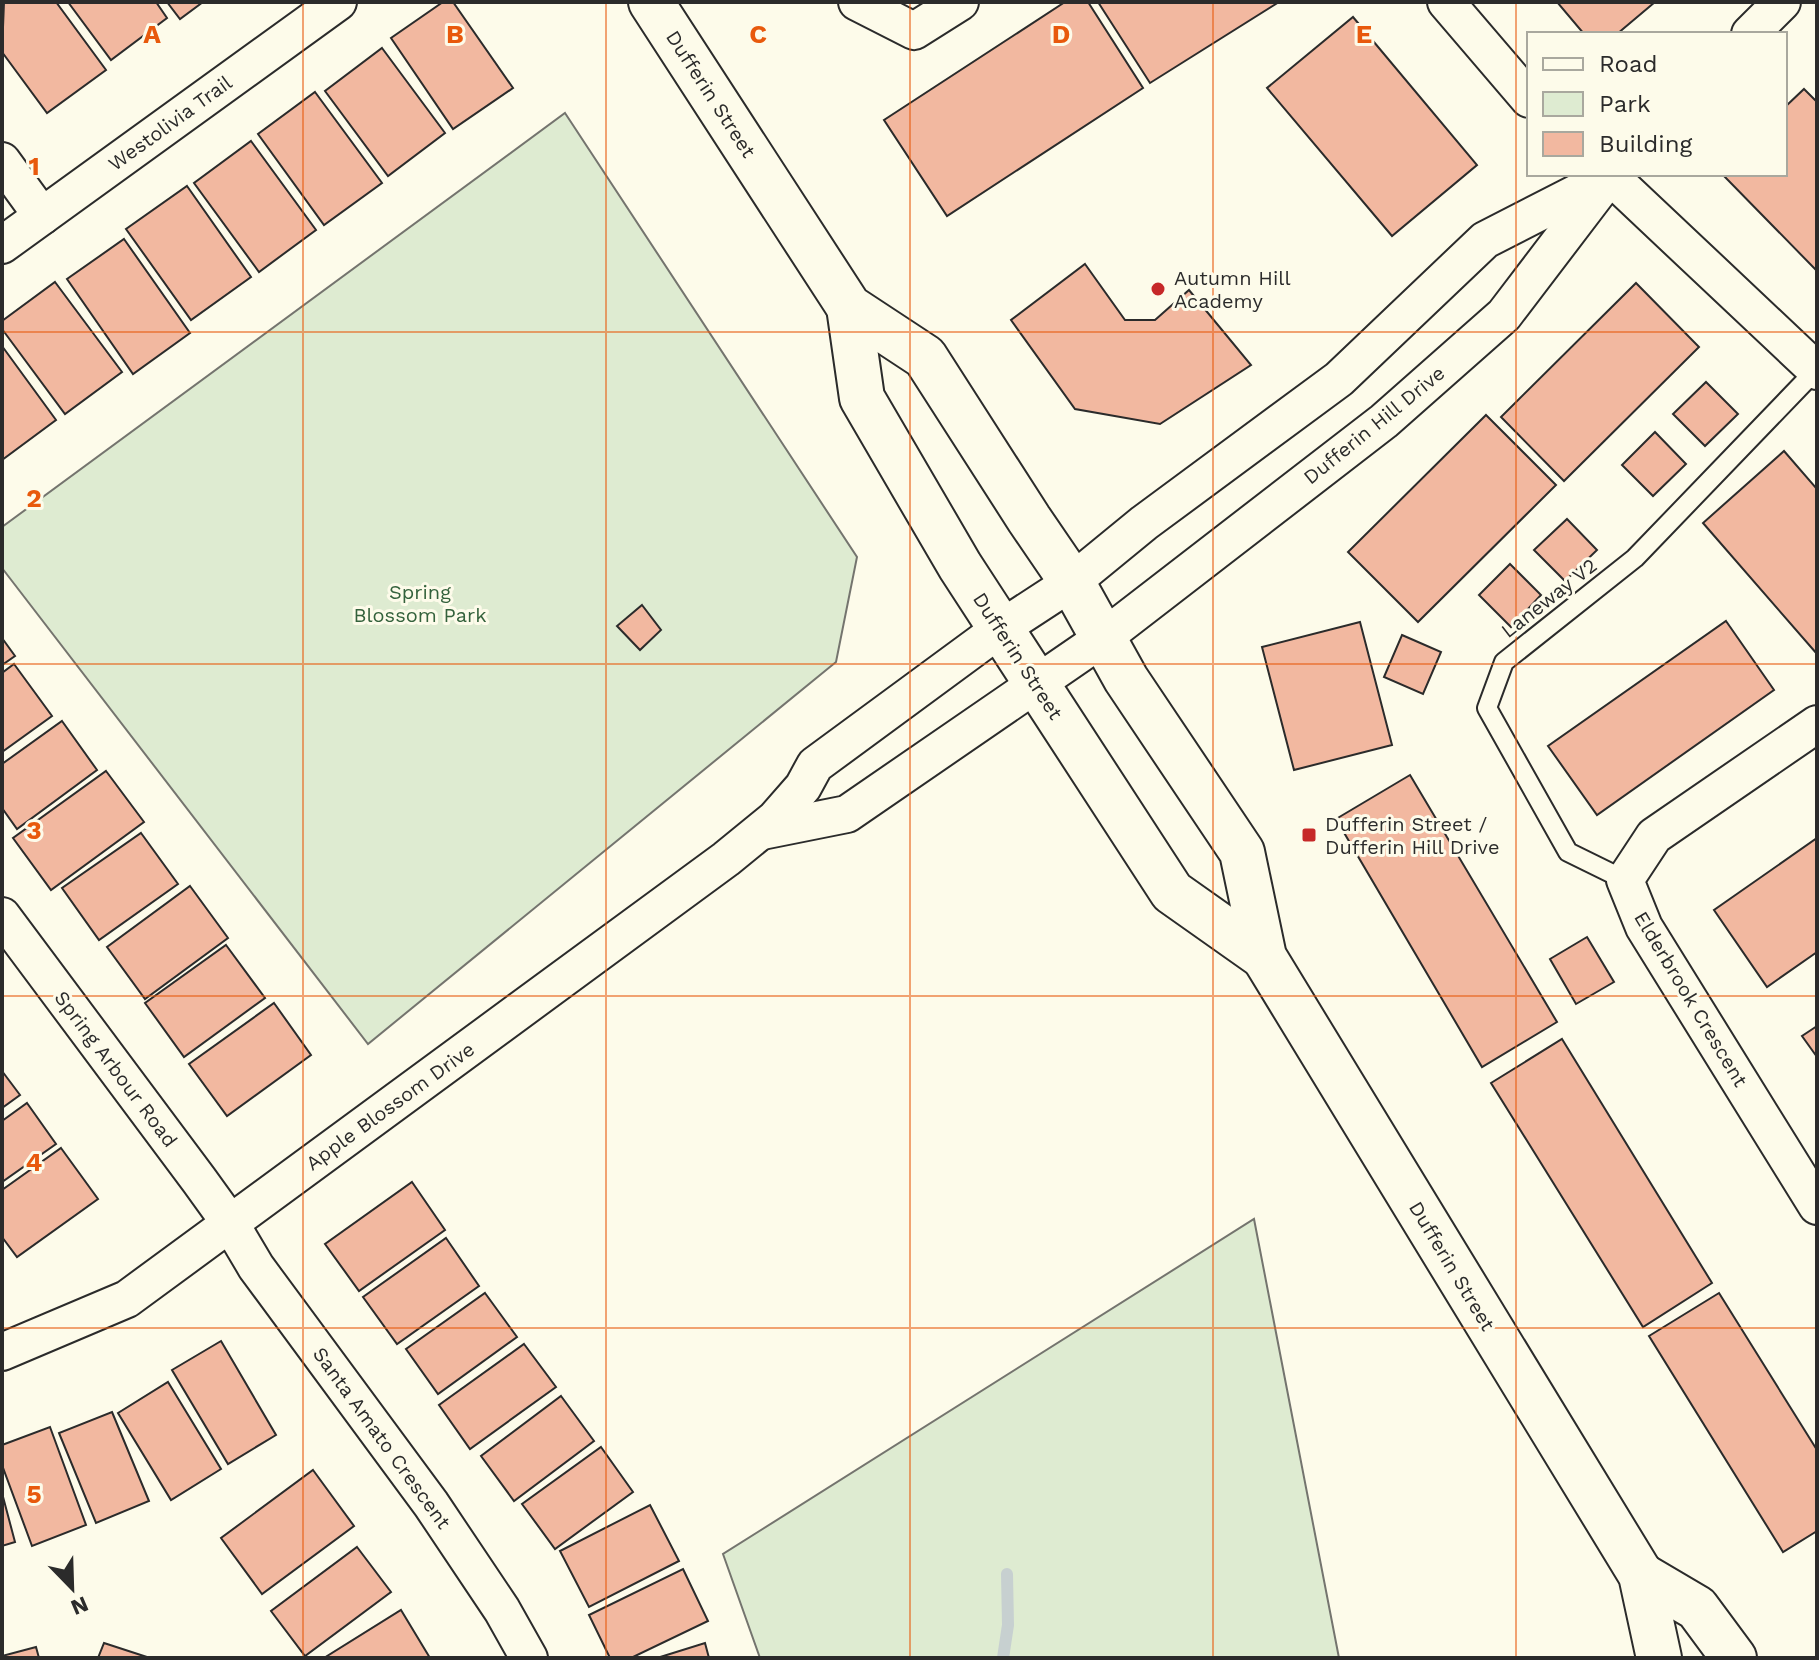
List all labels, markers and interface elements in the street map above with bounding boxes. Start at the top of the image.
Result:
text: A [143,19,161,49]
text: B [446,19,464,49]
text: C [749,19,767,49]
text: D [1052,19,1070,49]
text: E [1356,19,1372,49]
street label: Dufferin Street [661,26,761,163]
legend [1527,32,1787,176]
text: Road [1599,50,1658,78]
street label: Westolivia Trail [104,70,236,176]
text: Park [1599,90,1651,118]
text: Building [1599,130,1692,158]
text: 1 [28,151,40,181]
place label: Autumn Hill Academy [1174,266,1291,313]
marker: Autumn Hill Academy [1149,280,1167,298]
street label: Dufferin Hill Drive [1299,361,1449,489]
text: 2 [26,483,42,513]
street label: Laneway V2 [1496,553,1602,643]
park label: Spring Blossom Park [353,580,487,627]
street label: Dufferin Street [968,588,1068,725]
place label: Dufferin Street / Dufferin Hill Drive [1325,812,1500,859]
text: 3 [26,815,42,845]
marker: Dufferin Street / Dufferin Hill Drive [1300,826,1318,844]
street label: Elderbrook Crescent [1629,907,1753,1092]
street label: Spring Arbour Road [49,986,183,1152]
street label: Apple Blossom Drive [301,1037,479,1175]
text: 4 [26,1147,43,1177]
street label: Dufferin Street [1404,1197,1500,1336]
street label: Santa Amato Crescent [308,1342,456,1534]
text: 5 [26,1479,42,1509]
north arrow [32,1548,112,1628]
text: N [67,1591,92,1621]

